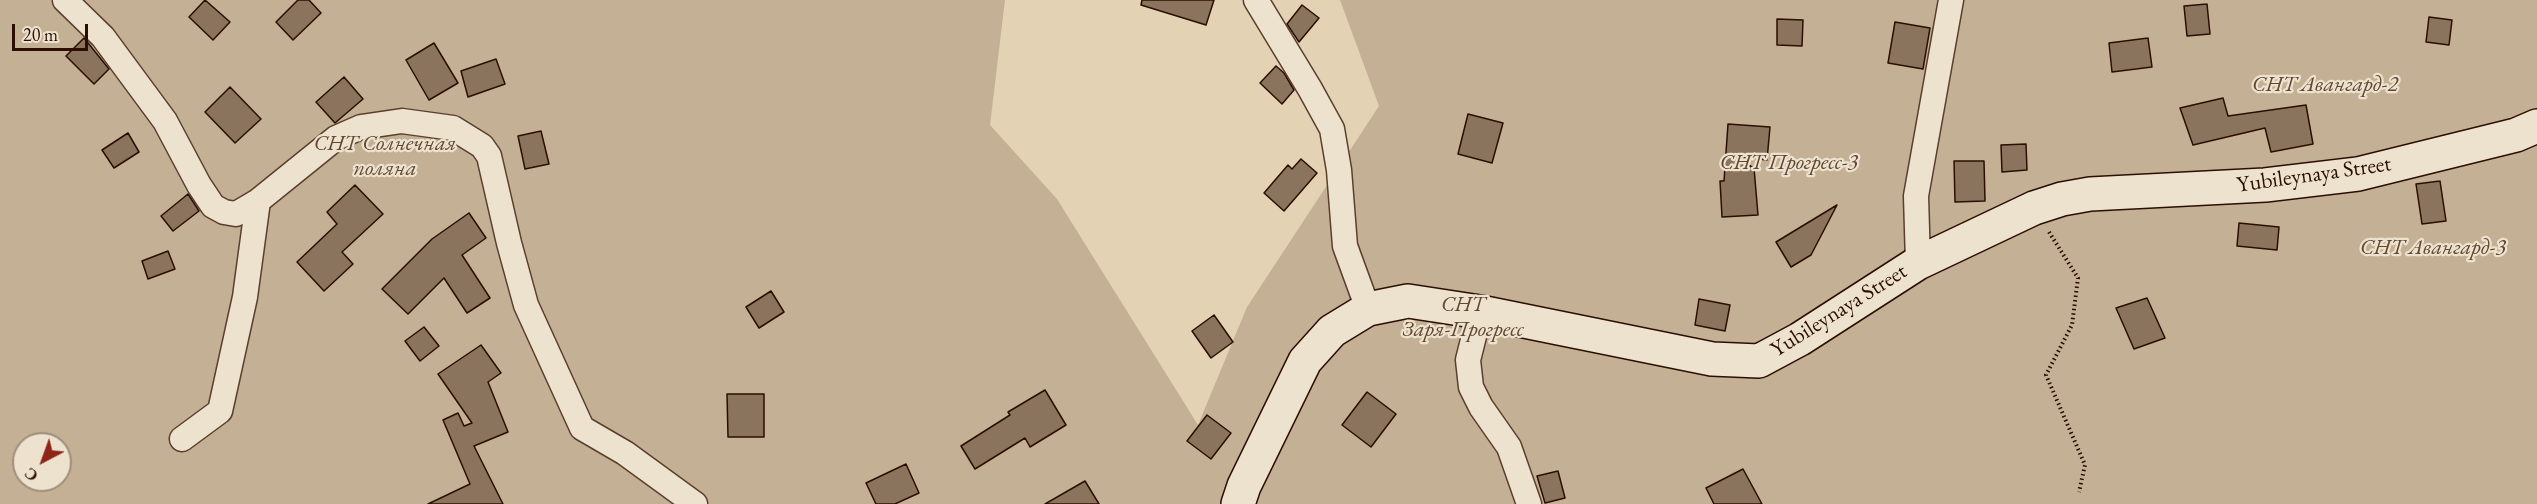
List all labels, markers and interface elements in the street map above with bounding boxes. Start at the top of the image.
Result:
scale bar [15,12,92,50]
text: 20 m [23,23,58,46]
park label: СНТ Авангард-2 [2252,72,2398,98]
park label: СНТ Солнечная поляна [314,131,456,182]
park label: СНТ Прогресс-3 [1720,150,1858,176]
street label: Yubileynaya Street [2235,151,2393,199]
park label: СНТ Авангард-3 [2360,235,2506,261]
street label: Yubileynaya Street [1766,259,1912,363]
park label: СНТ Заря-Прогресс [1402,292,1524,344]
north arrow [12,432,72,492]
text: С [20,463,42,486]

